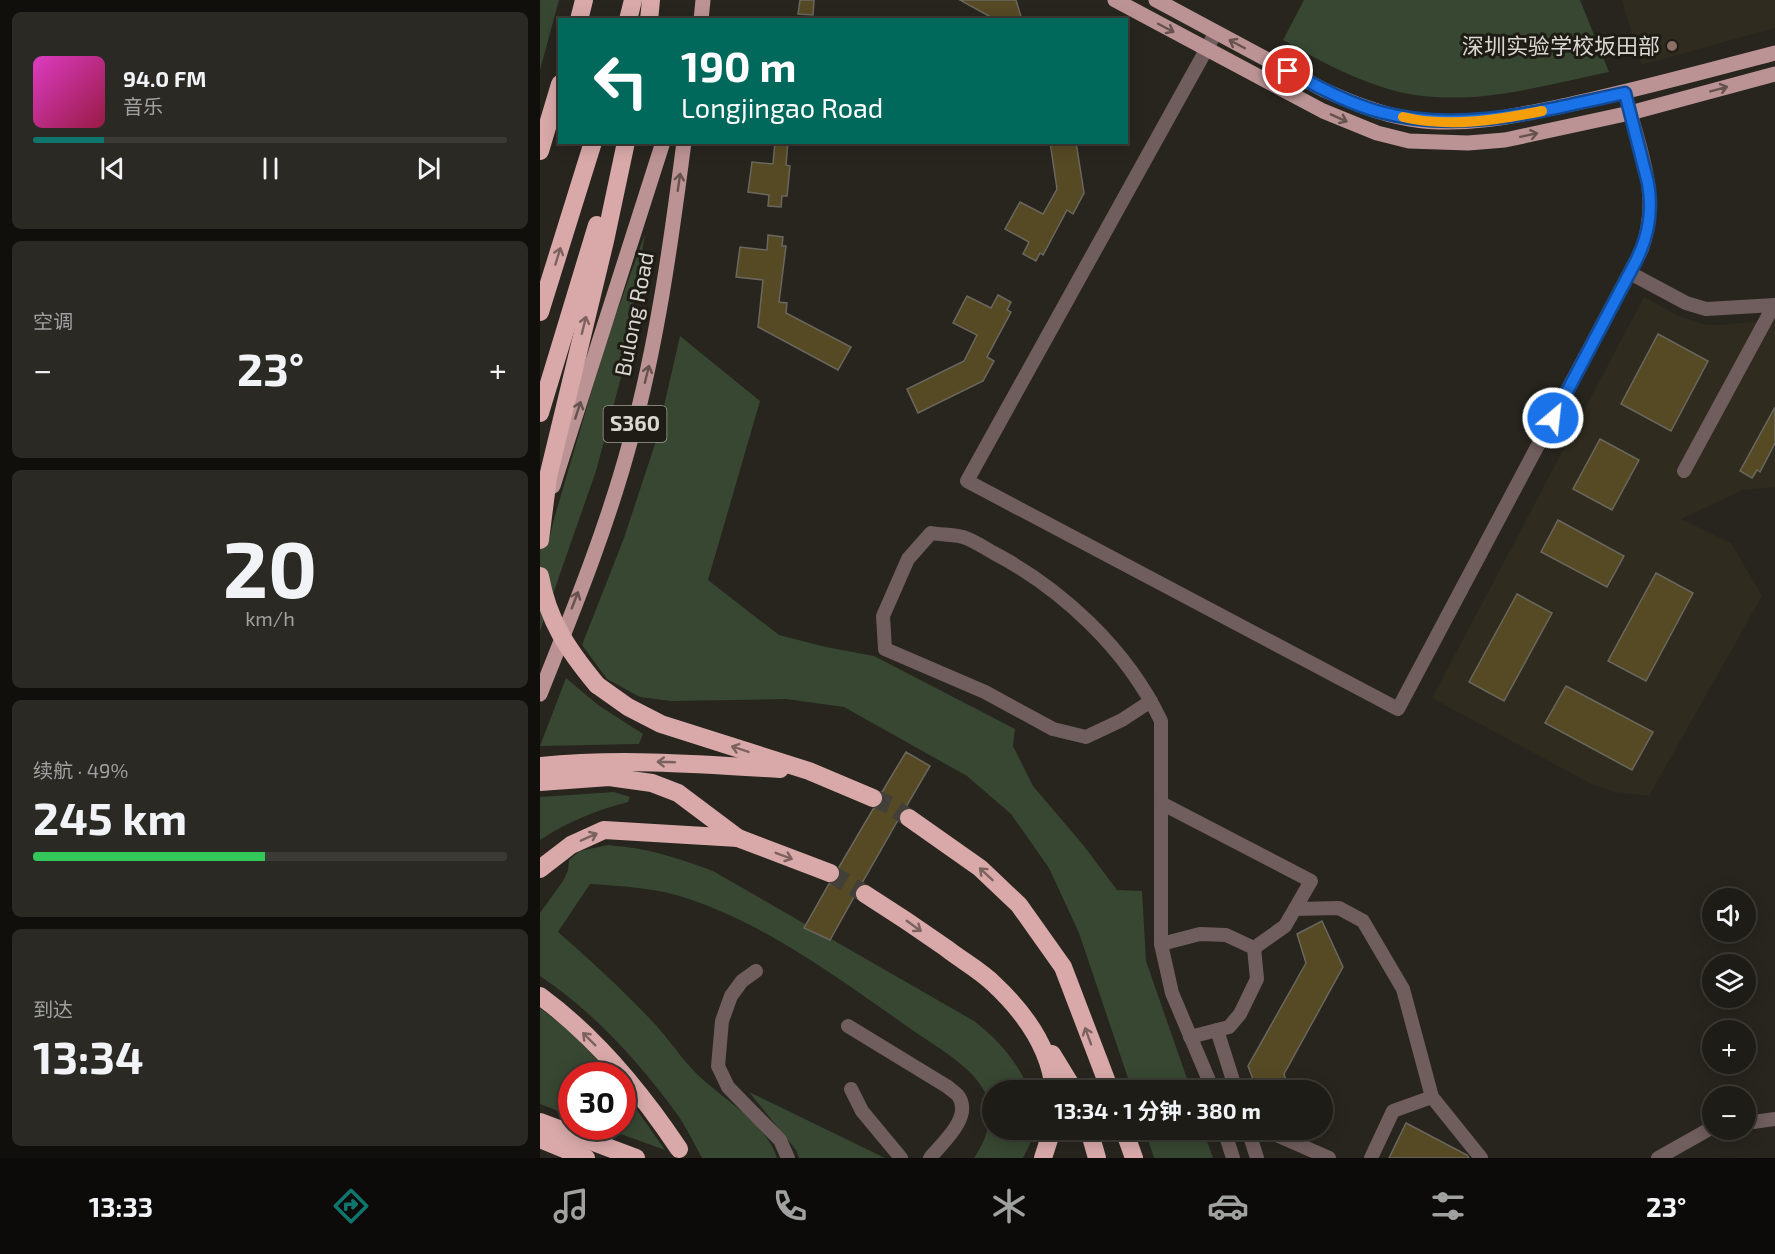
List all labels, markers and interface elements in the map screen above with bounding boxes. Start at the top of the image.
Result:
one-way arrow [1157,23,1175,34]
place label: 深圳实验学校坂田部 [1462,32,1660,58]
one-way arrow [1229,38,1247,49]
marker: 深圳实验学校坂田部 [1665,39,1679,53]
text: 190 m [681,40,797,90]
icon: left [582,42,660,120]
pin [1262,45,1313,96]
icon: arrive [1271,54,1304,87]
text: 94.0 FM [123,65,206,91]
one-way arrow [1709,83,1728,94]
text: Longjingao Road [681,91,883,123]
text: 音乐 [123,94,163,118]
one-way arrow [1329,113,1347,125]
one-way arrow [1520,128,1539,140]
icon: previous [96,152,129,185]
icon: pause [254,152,287,185]
icon: next [412,152,445,185]
one-way arrow [674,172,685,192]
one-way arrow [553,247,564,266]
street label: Bulong Road [608,250,658,378]
text: 空调 [33,309,73,333]
one-way arrow [579,316,591,335]
text: 23° [237,341,304,395]
text: − [33,349,52,389]
text: + [489,349,507,389]
one-way arrow [641,365,653,384]
position arrow [1521,386,1585,450]
one-way arrow [573,401,584,420]
road number: S360 [604,406,667,442]
text: 20 [223,520,317,614]
one-way arrow [571,591,582,610]
text: km/h [245,606,295,630]
one-way arrow [731,743,750,754]
one-way arrow [657,757,677,768]
text: 续航 · 49% [33,758,128,782]
text: 245 km [33,790,187,844]
one-way arrow [579,831,597,842]
one-way arrow [774,851,792,862]
one-way arrow [979,867,994,881]
map controls [1702,888,1756,1140]
button: sound [1702,888,1756,942]
one-way arrow [905,919,921,932]
button: layers [1702,954,1756,1008]
text: 到达 [33,997,73,1021]
button: + [1702,1020,1756,1074]
one-way arrow [1082,1027,1093,1046]
text: 13:34 [33,1029,144,1083]
one-way arrow [582,1031,596,1046]
speed limit sign: 30 [558,1062,636,1140]
button: − [1702,1086,1756,1140]
text: 13:34 · 1 分钟 · 380 m [1054,1097,1261,1123]
icon: directions [330,1185,372,1227]
icon: music [550,1185,592,1227]
icon: phone [769,1185,811,1227]
icon: climate [988,1185,1030,1227]
icon: car [1207,1185,1249,1227]
icon: filters [1427,1185,1469,1227]
text: 13:33 [89,1190,153,1222]
text: 23° [1646,1190,1686,1222]

